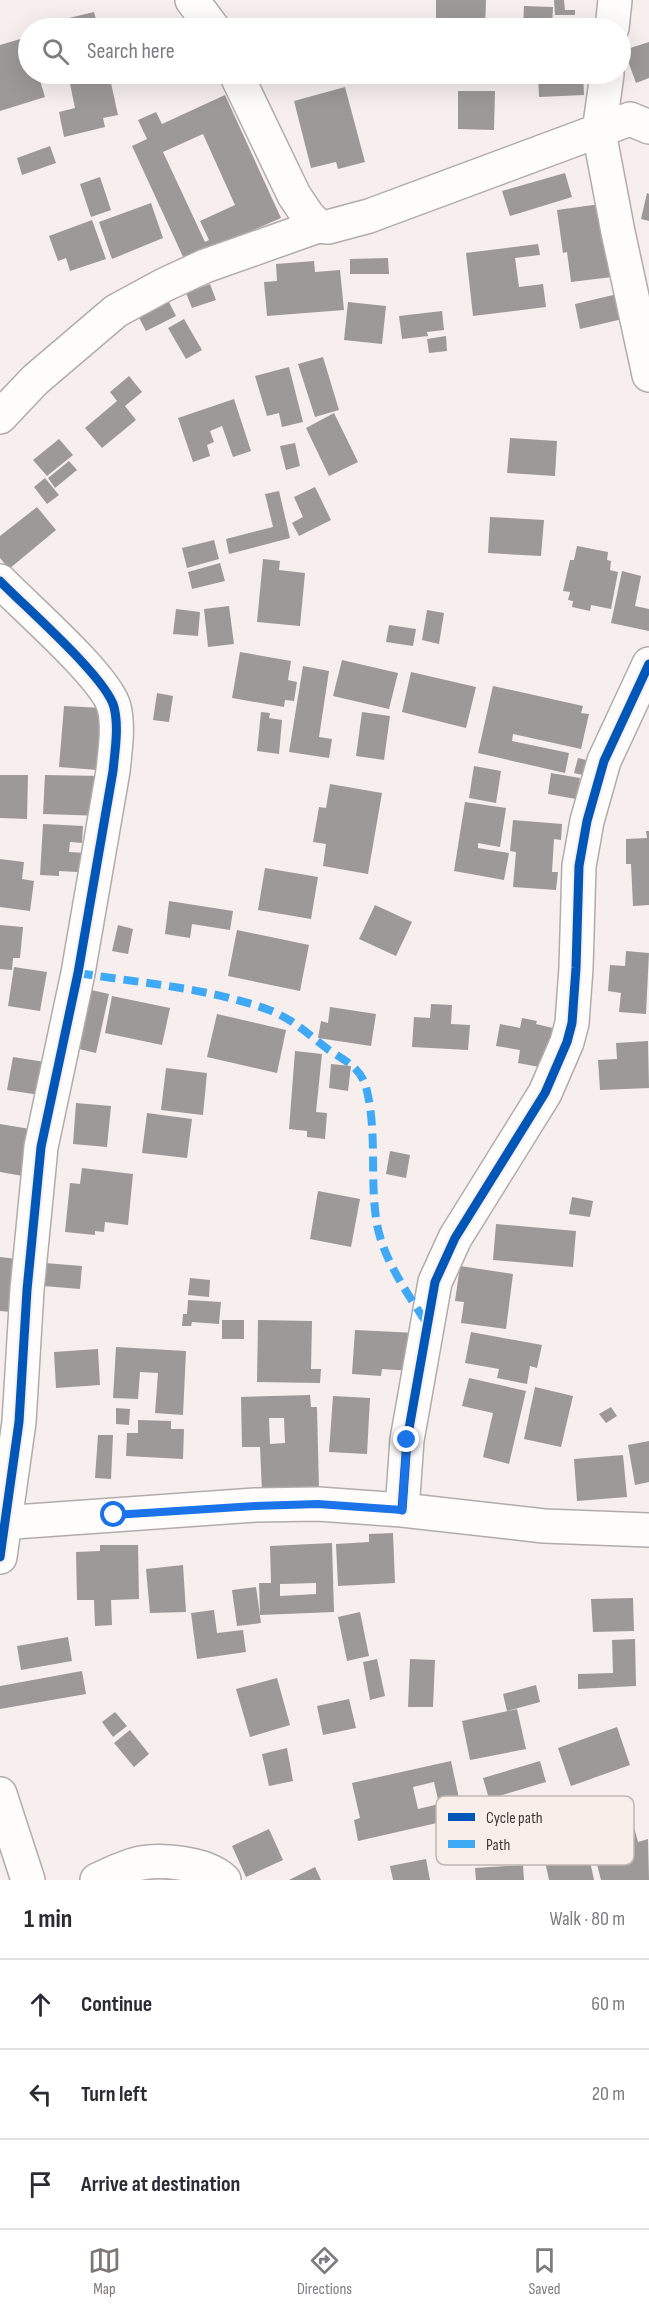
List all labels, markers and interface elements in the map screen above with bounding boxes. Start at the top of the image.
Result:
search box [18,18,631,84]
icon: search [39,35,72,68]
text: Search here [87,38,174,65]
route end [393,1426,419,1452]
route start [100,1501,126,1527]
legend [436,1796,634,1865]
text: Cycle path [486,1809,543,1828]
text: Path [486,1836,510,1855]
text: 1 min [24,1904,72,1935]
text: Walk · 80 m [549,1907,625,1931]
icon: ahead [24,1988,57,2021]
text: Continue [81,1991,152,2018]
text: 60 m [591,1992,625,2016]
icon: left [24,2078,57,2111]
text: Turn left [81,2081,147,2108]
text: 20 m [592,2082,625,2106]
icon: arrive [24,2168,57,2201]
text: Arrive at destination [81,2171,240,2198]
tab: Map [88,2244,121,2299]
tab: Directions [297,2244,352,2299]
tab: Saved [528,2244,561,2299]

